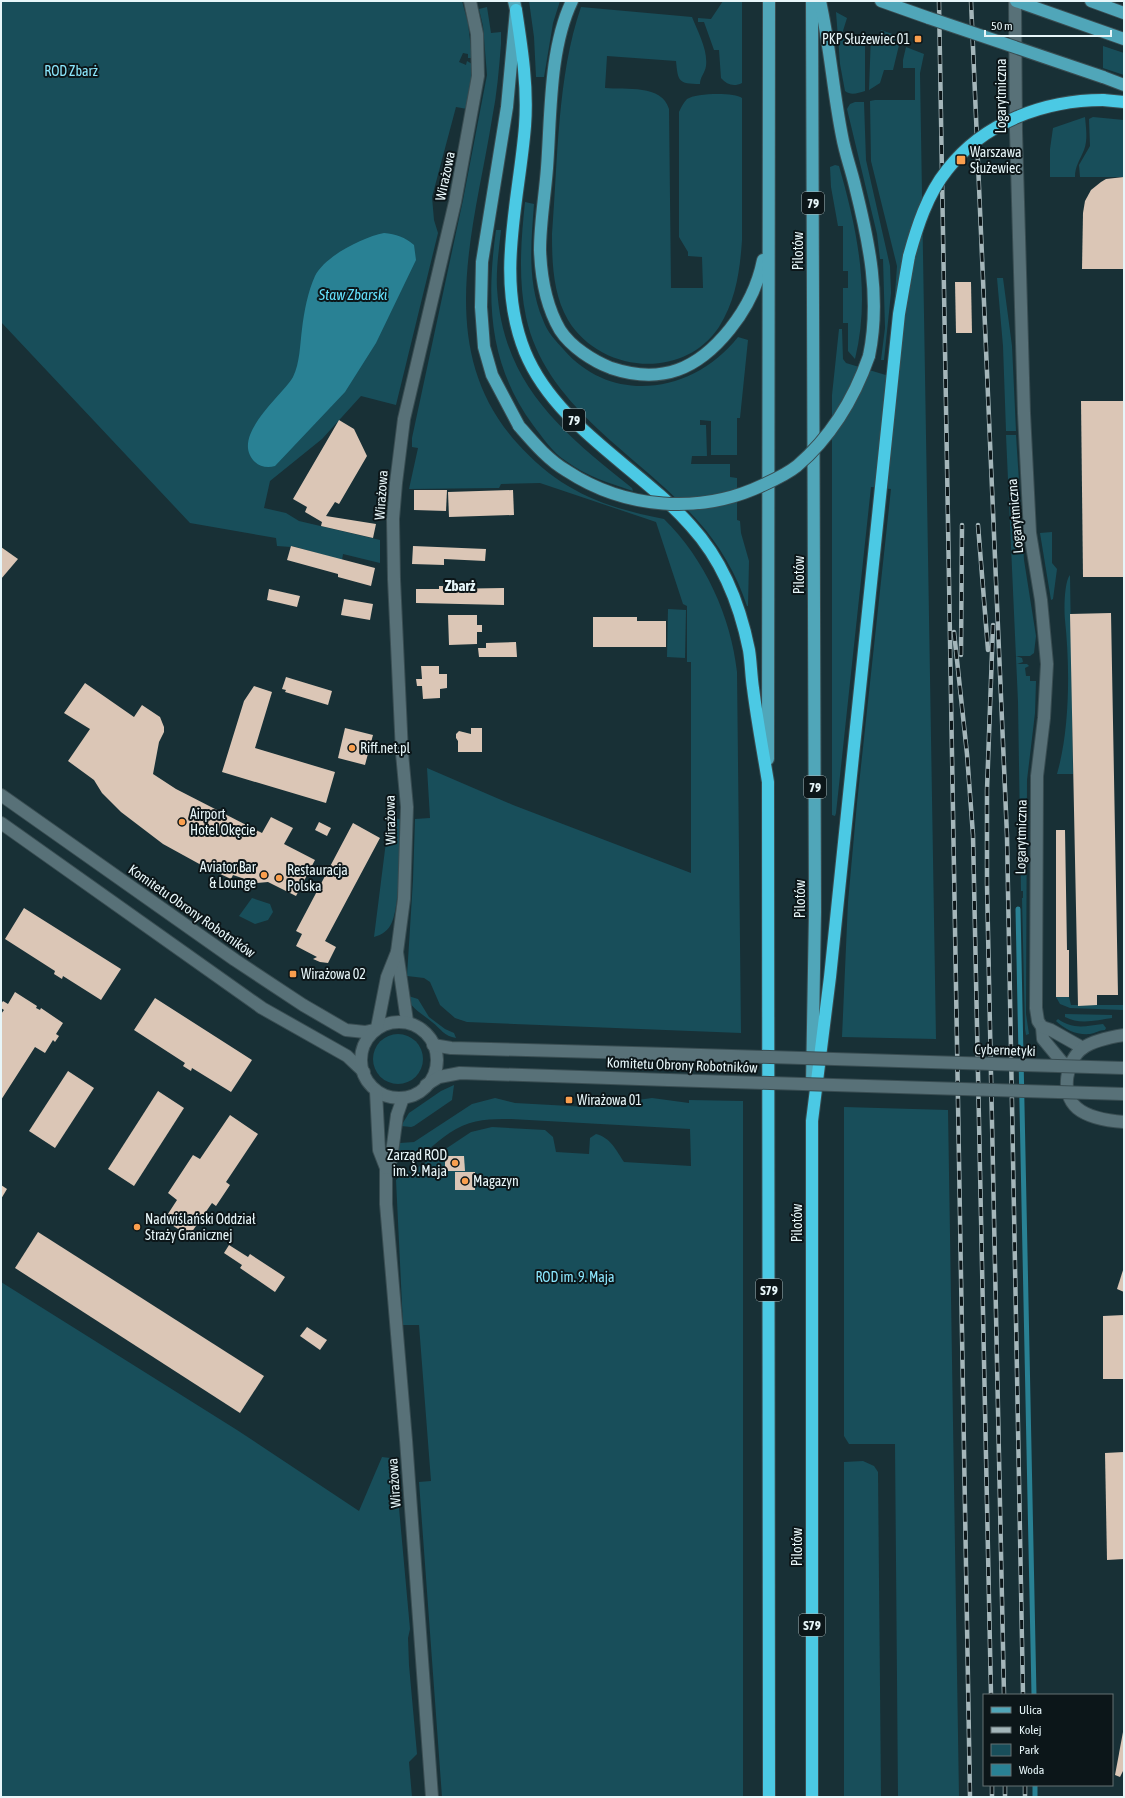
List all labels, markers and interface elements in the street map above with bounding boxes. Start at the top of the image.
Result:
scale bar [985,12,1111,38]
text: 50 m [991,19,1013,33]
place label: PKP Służewiec 01 [822,31,910,47]
marker: PKP Służewiec 01 [913,34,923,44]
street label: Logarytmiczna [993,59,1009,134]
park label: ROD Zbarż [44,63,98,79]
place label: Warszawa Służewiec [970,144,1022,176]
street label: Wirażowa [432,150,458,202]
marker: Warszawa Służewiec [955,154,967,166]
road number: 79 [802,192,824,214]
street label: Pilotów [790,231,806,270]
water label: Staw Zbarski [318,286,388,303]
road number: 79 [563,409,585,431]
street label: Wirażowa [371,470,391,520]
street label: Logarytmiczna [1004,478,1026,554]
street label: Pilotów [791,555,807,594]
district label: Zbarż [445,577,476,594]
place label: Riff.net.pl [360,740,411,756]
marker: Riff.net.pl [347,743,357,753]
road number: 79 [804,776,826,798]
street label: Wirażowa [382,795,398,845]
street label: Logarytmiczna [1012,799,1030,875]
place label: Airport Hotel Okęcie [190,806,256,838]
marker: Airport Hotel Okęcie [177,817,187,827]
place label: Aviator Bar & Lounge [200,859,257,891]
street label: Komitetu Obrony Robotników [126,861,259,961]
place label: Restauracja Polska [287,862,348,894]
marker: Aviator Bar & Lounge [259,870,269,880]
marker: Restauracja Polska [274,873,284,883]
street label: Pilotów [792,879,808,918]
place label: Wirażowa 02 [301,966,366,982]
marker: Wirażowa 02 [288,969,298,979]
street label: Cybernetyki [974,1041,1036,1059]
street label: Komitetu Obrony Robotników [606,1054,758,1076]
place label: Wirażowa 01 [577,1092,642,1108]
marker: Wirażowa 01 [564,1095,574,1105]
place label: Zarząd ROD im. 9. Maja [387,1147,447,1179]
marker: Zarząd ROD im. 9. Maja [450,1158,460,1168]
place label: Magazyn [473,1173,519,1189]
marker: Magazyn [460,1176,470,1186]
street label: Pilotów [789,1203,805,1242]
place label: Nadwiślański Oddział Straży Granicznej [145,1211,256,1243]
marker: Nadwiślański Oddział Straży Granicznej [132,1222,142,1232]
park label: ROD im. 9. Maja [535,1269,615,1285]
road number: S79 [756,1279,782,1301]
street label: Wirażowa [384,1458,404,1508]
street label: Pilotów [789,1527,805,1566]
road number: S79 [799,1614,825,1636]
legend [983,1694,1113,1786]
text: Ulica [1019,1703,1042,1717]
text: Kolej [1019,1723,1042,1737]
text: Park [1019,1743,1040,1757]
text: Woda [1019,1763,1044,1777]

